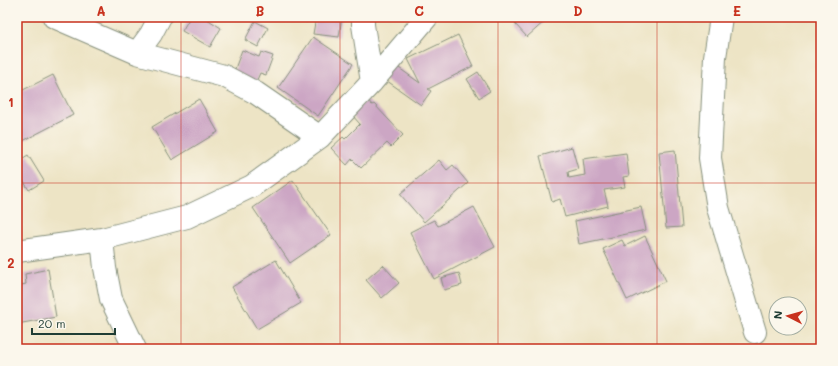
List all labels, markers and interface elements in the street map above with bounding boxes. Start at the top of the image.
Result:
text: A [96,2,106,19]
text: B [256,2,265,19]
text: C [414,2,424,19]
text: D [573,2,583,19]
text: E [733,2,741,19]
text: 1 [8,93,14,110]
text: 2 [7,254,15,271]
north arrow [768,296,808,336]
scale bar [32,310,115,336]
text: N [770,310,785,320]
text: 20 m [38,315,66,331]

